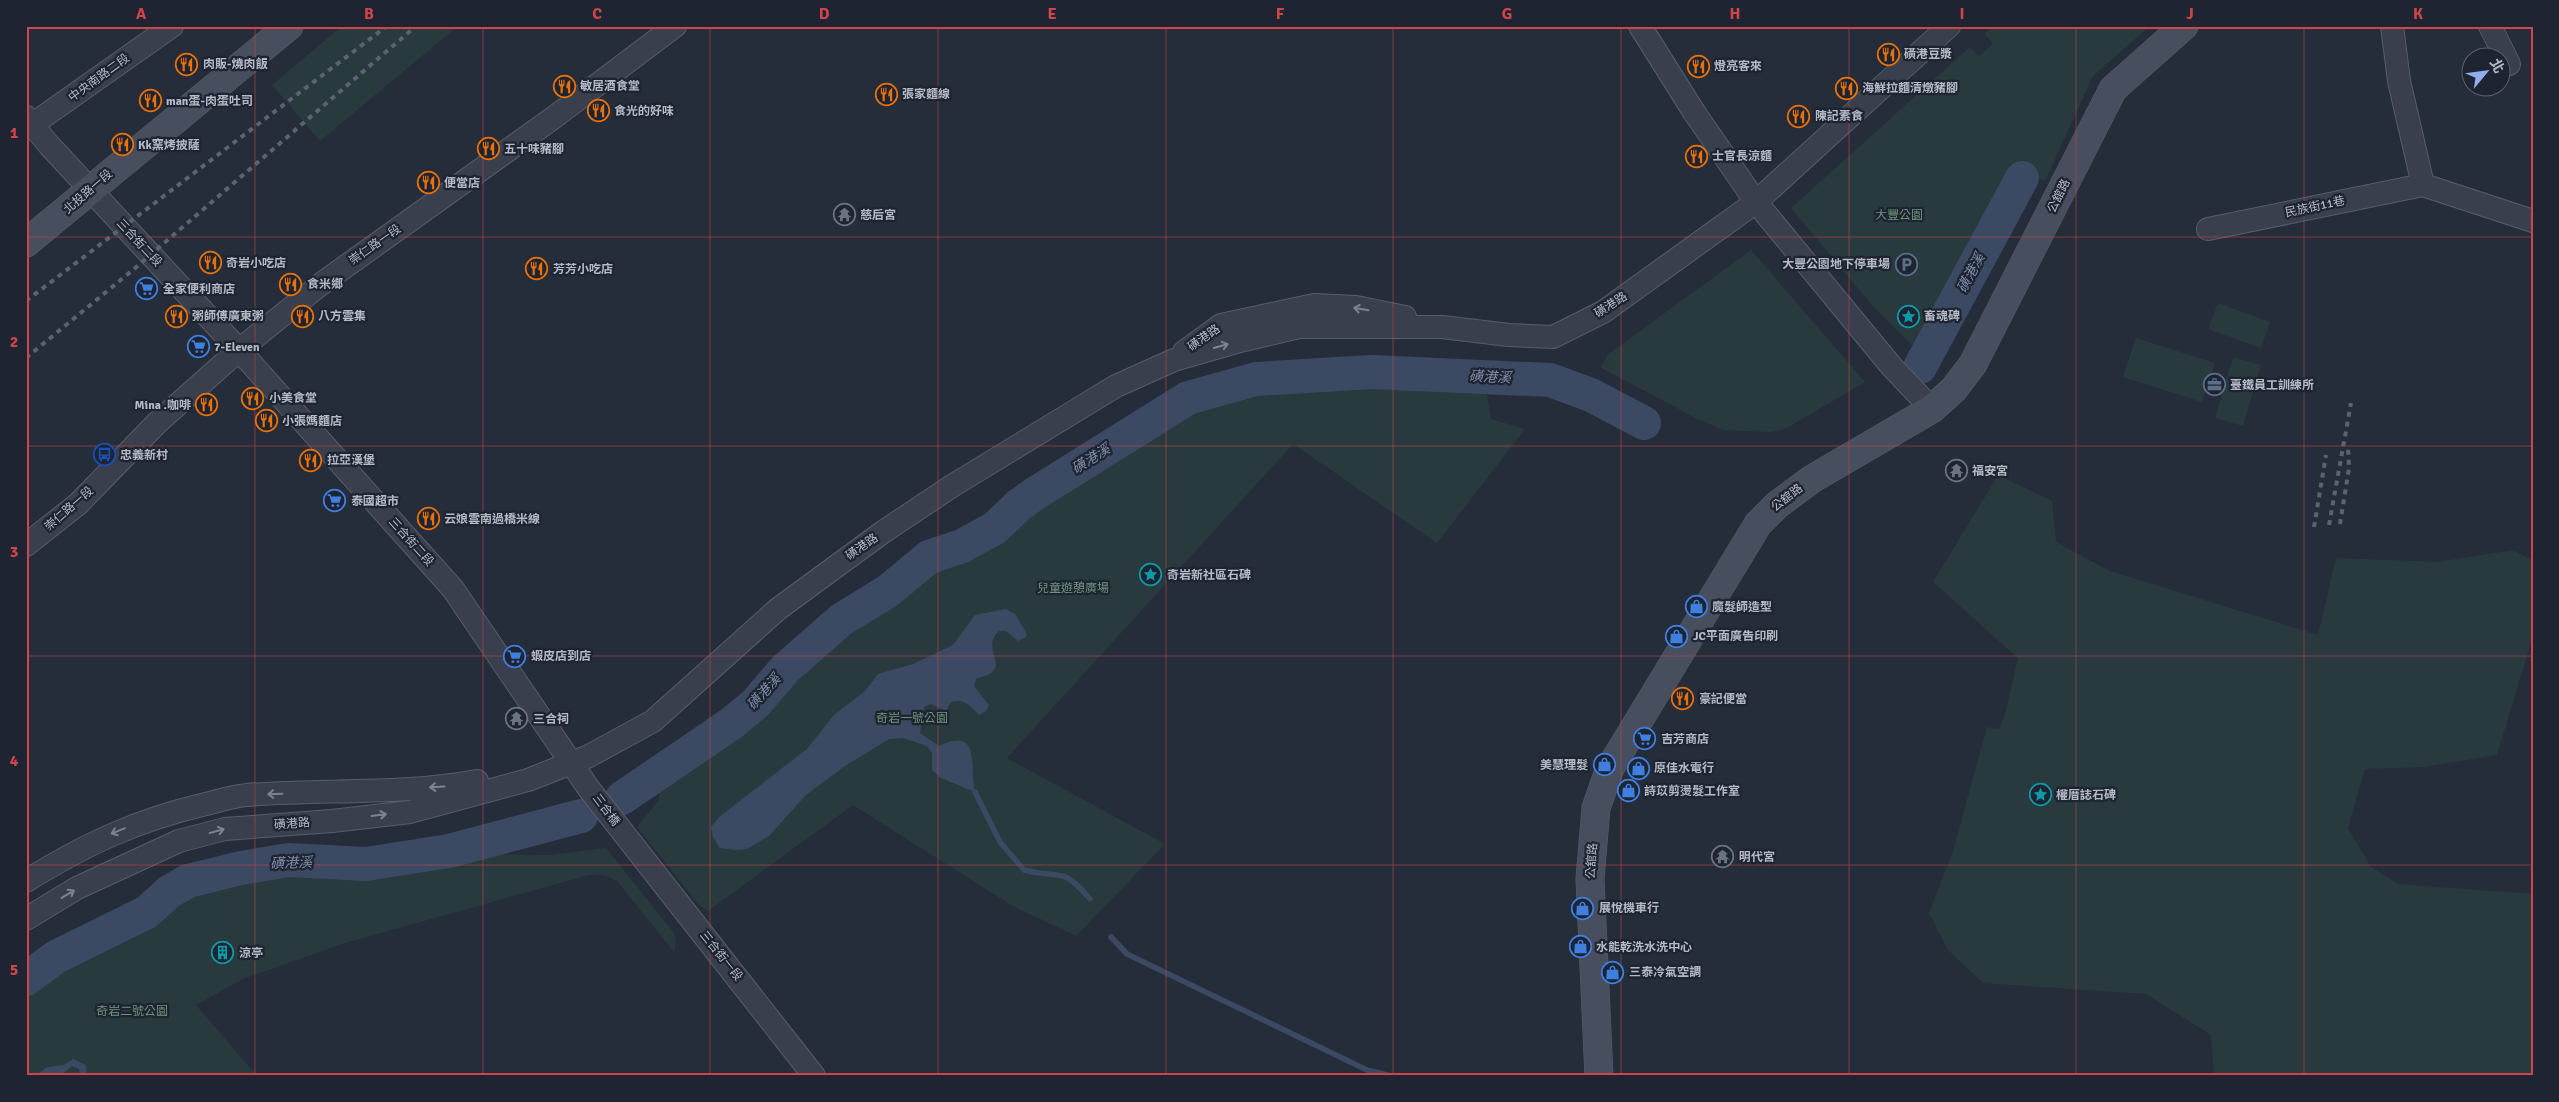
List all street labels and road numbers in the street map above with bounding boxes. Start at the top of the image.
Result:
street label: 中央南路二段 [65,51,133,105]
street label: 北投路一段 [60,167,116,217]
street label: 公舘路 [2044,177,2074,215]
street label: 民族街11巷 [2284,193,2346,221]
street label: 三合街二段 [113,216,165,270]
street label: 崇仁路一段 [346,222,404,268]
street label: 磺港路 [1592,289,1630,321]
street label: 磺港路 [1185,322,1223,354]
street label: 公舘路 [1768,481,1806,515]
street label: 崇仁路一段 [41,484,97,534]
street label: 三合街二段 [385,515,437,569]
street label: 磺港路 [843,531,881,563]
street label: 三合橋 [589,791,623,829]
street label: 磺港路 [274,815,310,833]
street label: 公舘路 [1583,843,1601,879]
street label: 三合街一段 [696,928,746,984]

